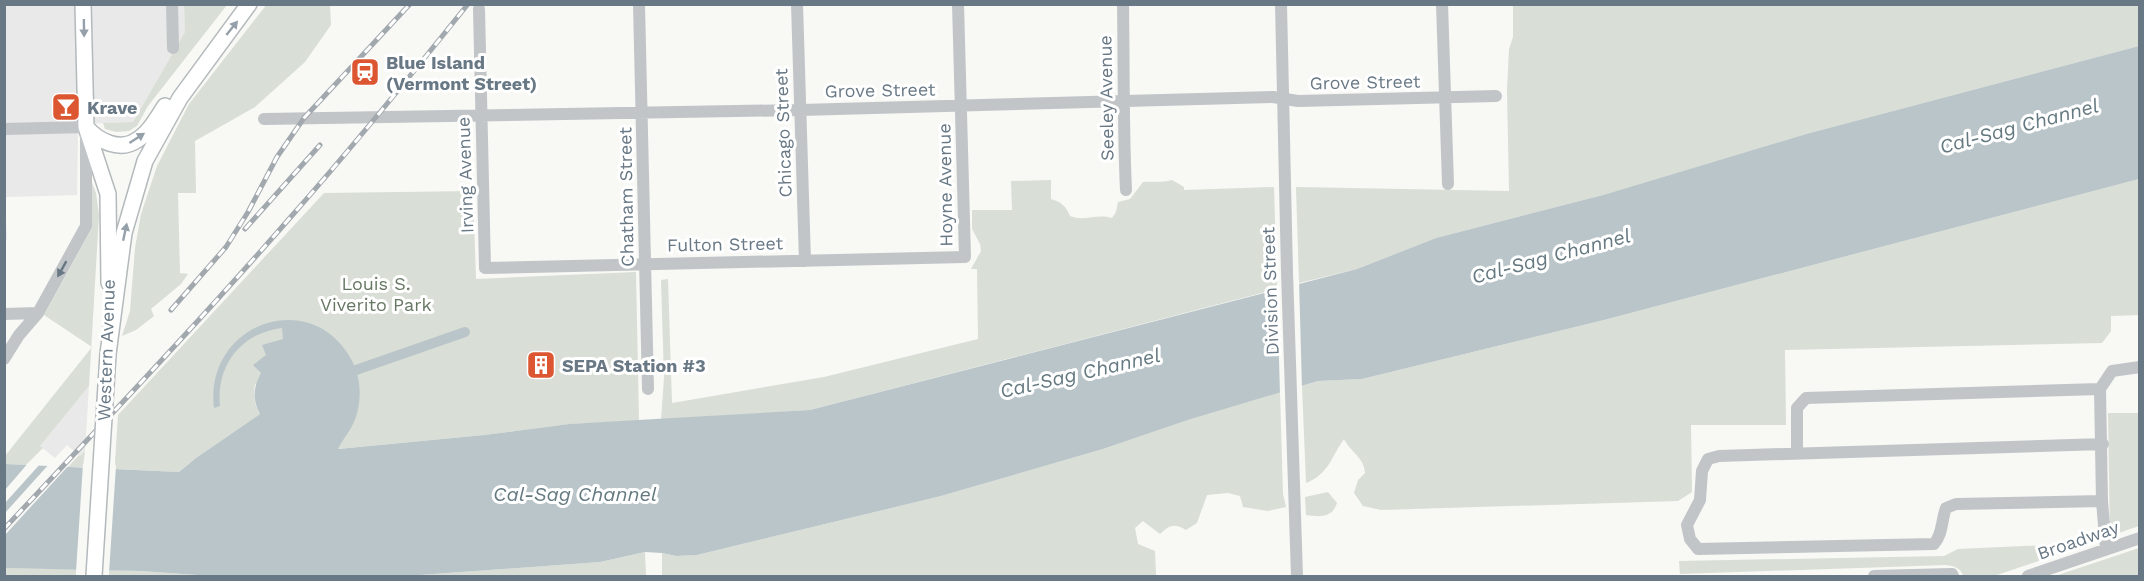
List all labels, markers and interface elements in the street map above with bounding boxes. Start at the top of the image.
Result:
one-way arrow [79,18,89,37]
one-way arrow [225,20,237,35]
street label: Seeley Avenue [1094,35,1118,161]
place label: Blue Island (Vermont Street) [386,52,537,94]
station icon: Blue Island (Vermont Street) [349,56,381,88]
street label: Chicago Street [770,68,796,198]
street label: Grove Street [1309,71,1421,93]
street label: Grove Street [824,79,936,101]
bar icon: Krave [50,91,82,123]
water label: Cal-Sag Channel [1937,93,2101,159]
place label: Krave [87,97,138,118]
street label: Irving Avenue [452,116,478,234]
street label: Hoyne Avenue [933,123,957,247]
street label: Chatham Street [614,127,638,267]
one-way arrow [128,133,145,144]
one-way arrow [121,222,130,241]
water label: Cal-Sag Channel [1469,223,1633,289]
street label: Division Street [1257,226,1283,356]
street label: Fulton Street [667,232,784,256]
one-way arrow [57,261,67,278]
park label: Louis S. Viverito Park [320,273,432,315]
street label: Western Avenue [93,279,119,421]
water label: Cal-Sag Channel [997,343,1163,403]
building icon: SEPA Station #3 [525,349,557,381]
place label: SEPA Station #3 [562,355,706,376]
water label: Cal-Sag Channel [493,482,657,506]
street label: Broadway [2034,516,2122,564]

